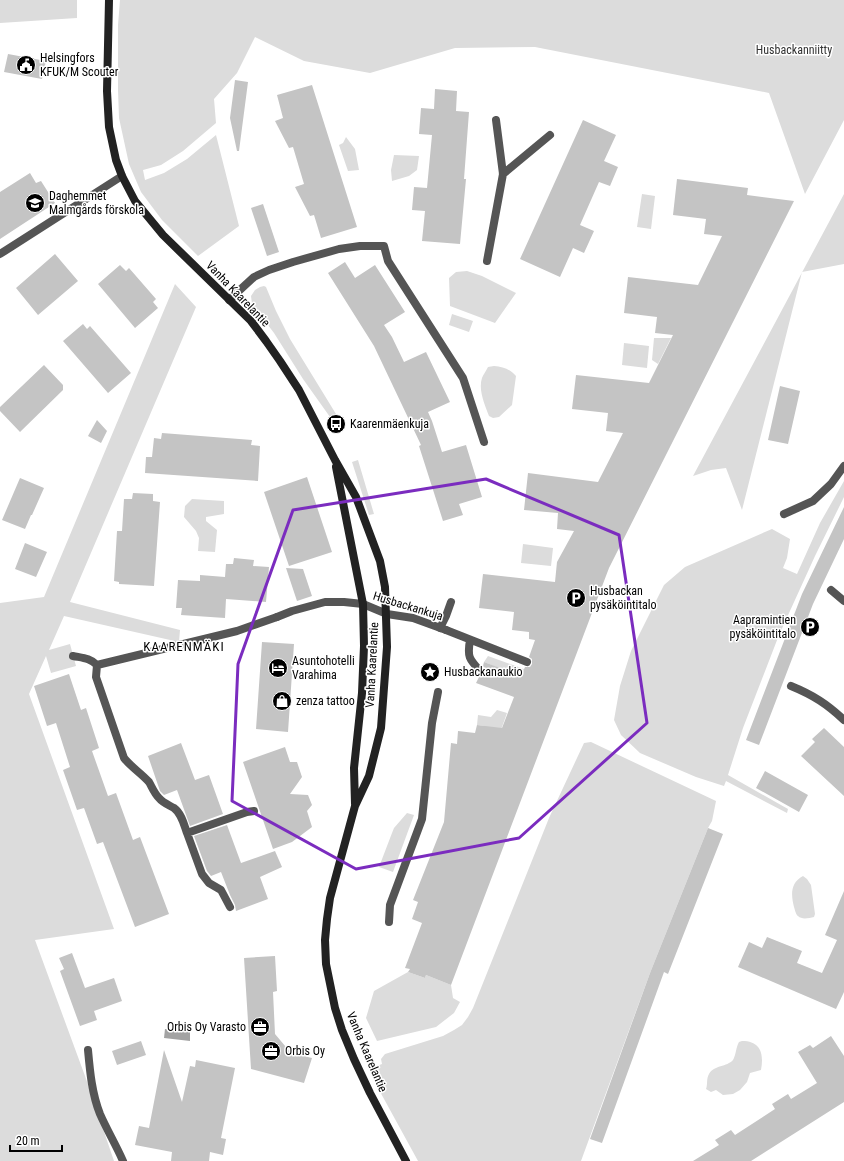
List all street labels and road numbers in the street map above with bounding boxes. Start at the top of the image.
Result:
street label: Vanha Kaarelantie [203,258,273,330]
street label: Husbackankuja [371,589,445,623]
street label: Vanha Kaarelantie [363,621,381,708]
street label: Vanha Kaarelantie [344,1010,390,1095]

